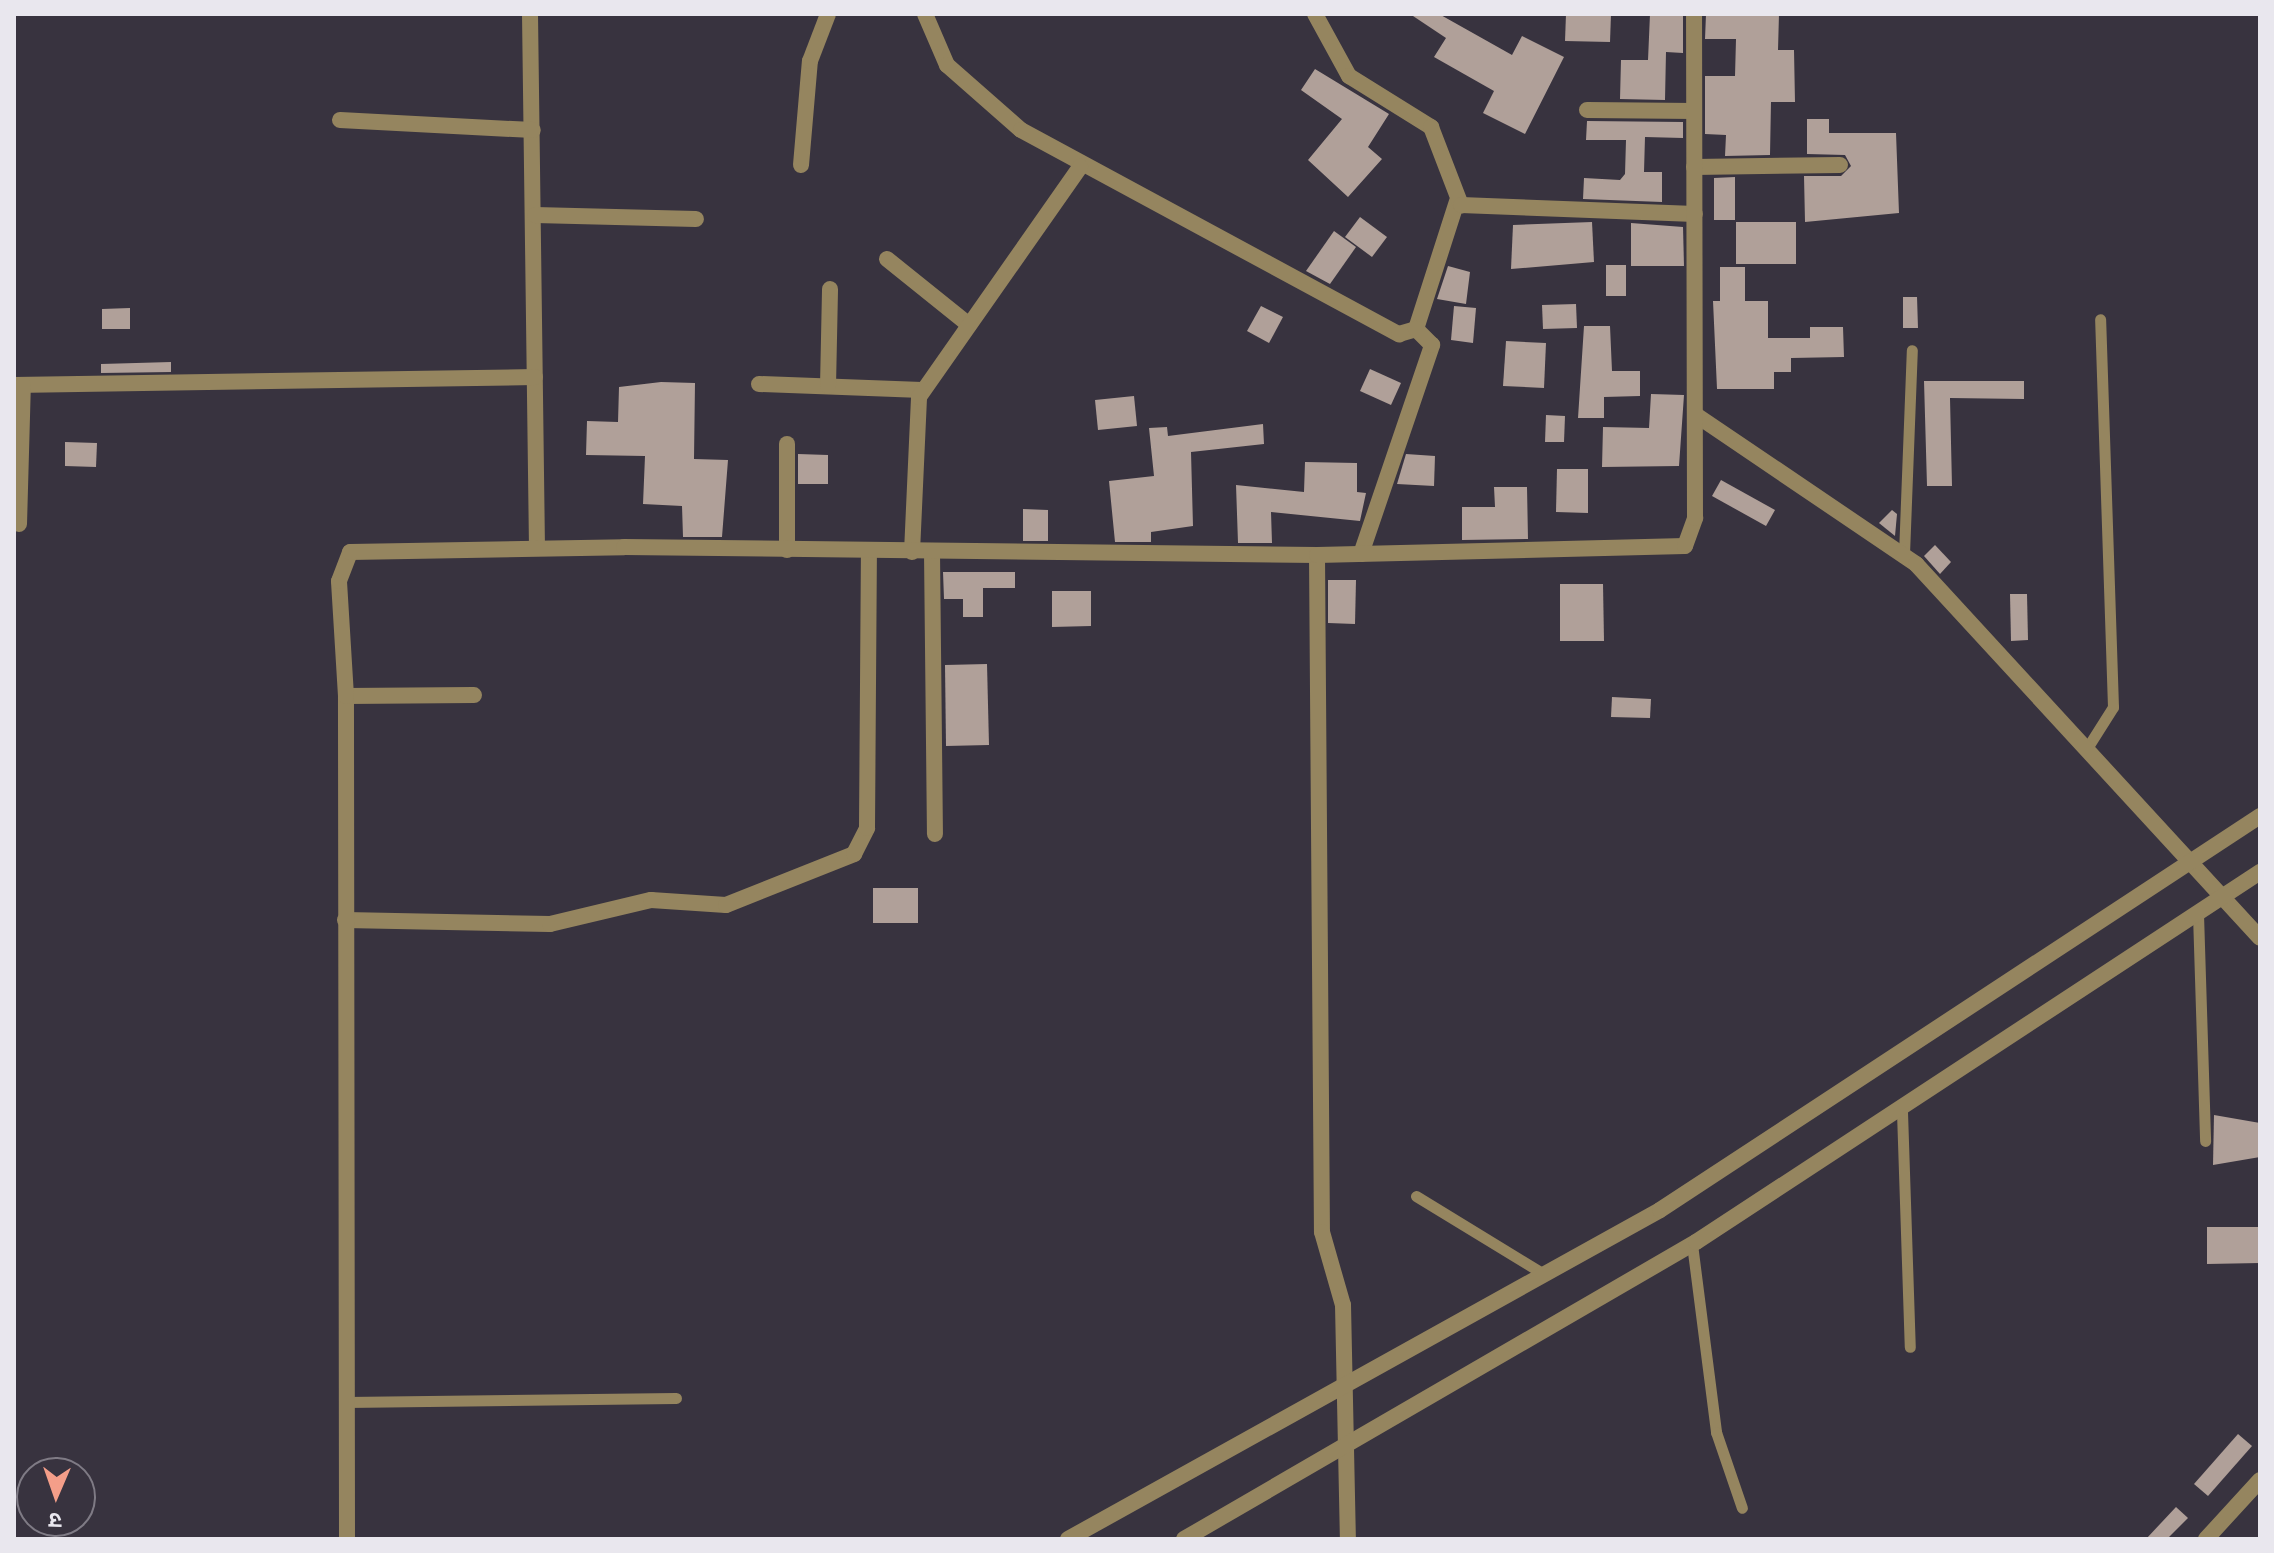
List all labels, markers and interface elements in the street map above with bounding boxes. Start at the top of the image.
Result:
north arrow [16,1457,96,1537]
text: उ [48,1503,62,1536]

